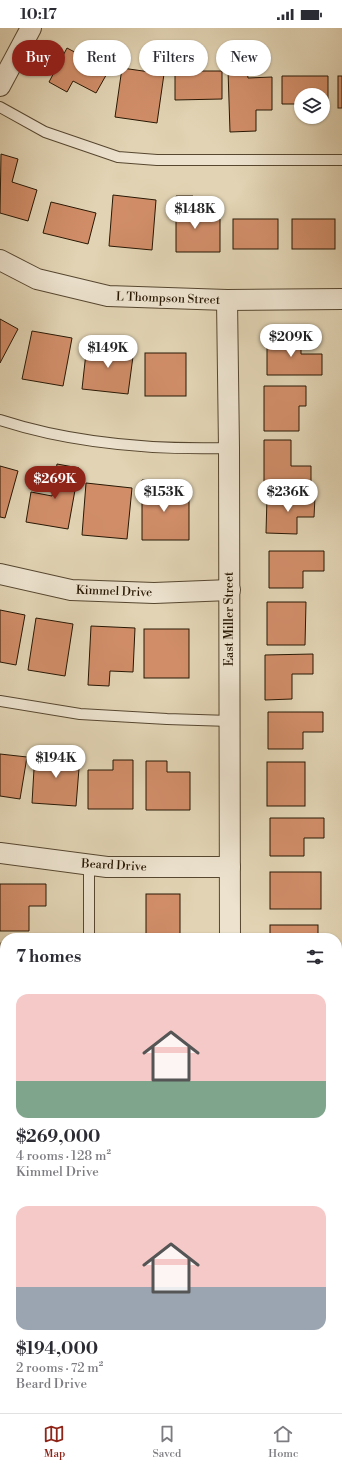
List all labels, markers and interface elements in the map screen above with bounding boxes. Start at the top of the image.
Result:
text: 10:17 [20,5,57,24]
chip: Buy [12,40,65,76]
chip: Rent [73,40,131,76]
chip: Filters [139,40,208,76]
chip: New [216,40,271,76]
map controls [294,88,330,124]
button: layers [294,88,330,124]
pin: $148K [167,196,223,230]
text: $148K [175,201,215,217]
street label: L Thompson Street [116,289,221,308]
pin: $209K [263,324,319,358]
text: $209K [269,329,313,345]
pin: $149K [80,335,136,369]
text: $149K [88,340,128,356]
pin: $269K [27,466,83,500]
text: $269K [34,471,76,487]
pin: $153K [136,479,192,513]
pin: $236K [260,479,316,513]
text: $153K [144,484,184,500]
text: $236K [267,484,309,500]
street label: East Miller Street [222,571,237,666]
street label: Kimmel Drive [76,583,152,600]
pin: $194K [28,745,84,779]
text: $194K [35,750,77,766]
street label: Beard Drive [80,856,147,875]
text: 7 homes [16,946,81,968]
icon: filters [304,946,326,968]
icon: home [135,1020,207,1092]
text: $269,000 [16,1126,100,1148]
text: 4 rooms · 128 m² [16,1148,111,1164]
text: Kimmel Drive [16,1164,99,1180]
icon: home [135,1232,207,1304]
text: $194,000 [16,1338,98,1360]
text: 2 rooms · 72 m² [16,1360,103,1376]
text: Beard Drive [16,1376,87,1392]
tab: Map [43,1423,65,1461]
tab: Saved [152,1423,181,1461]
tab: Home [268,1423,299,1461]

